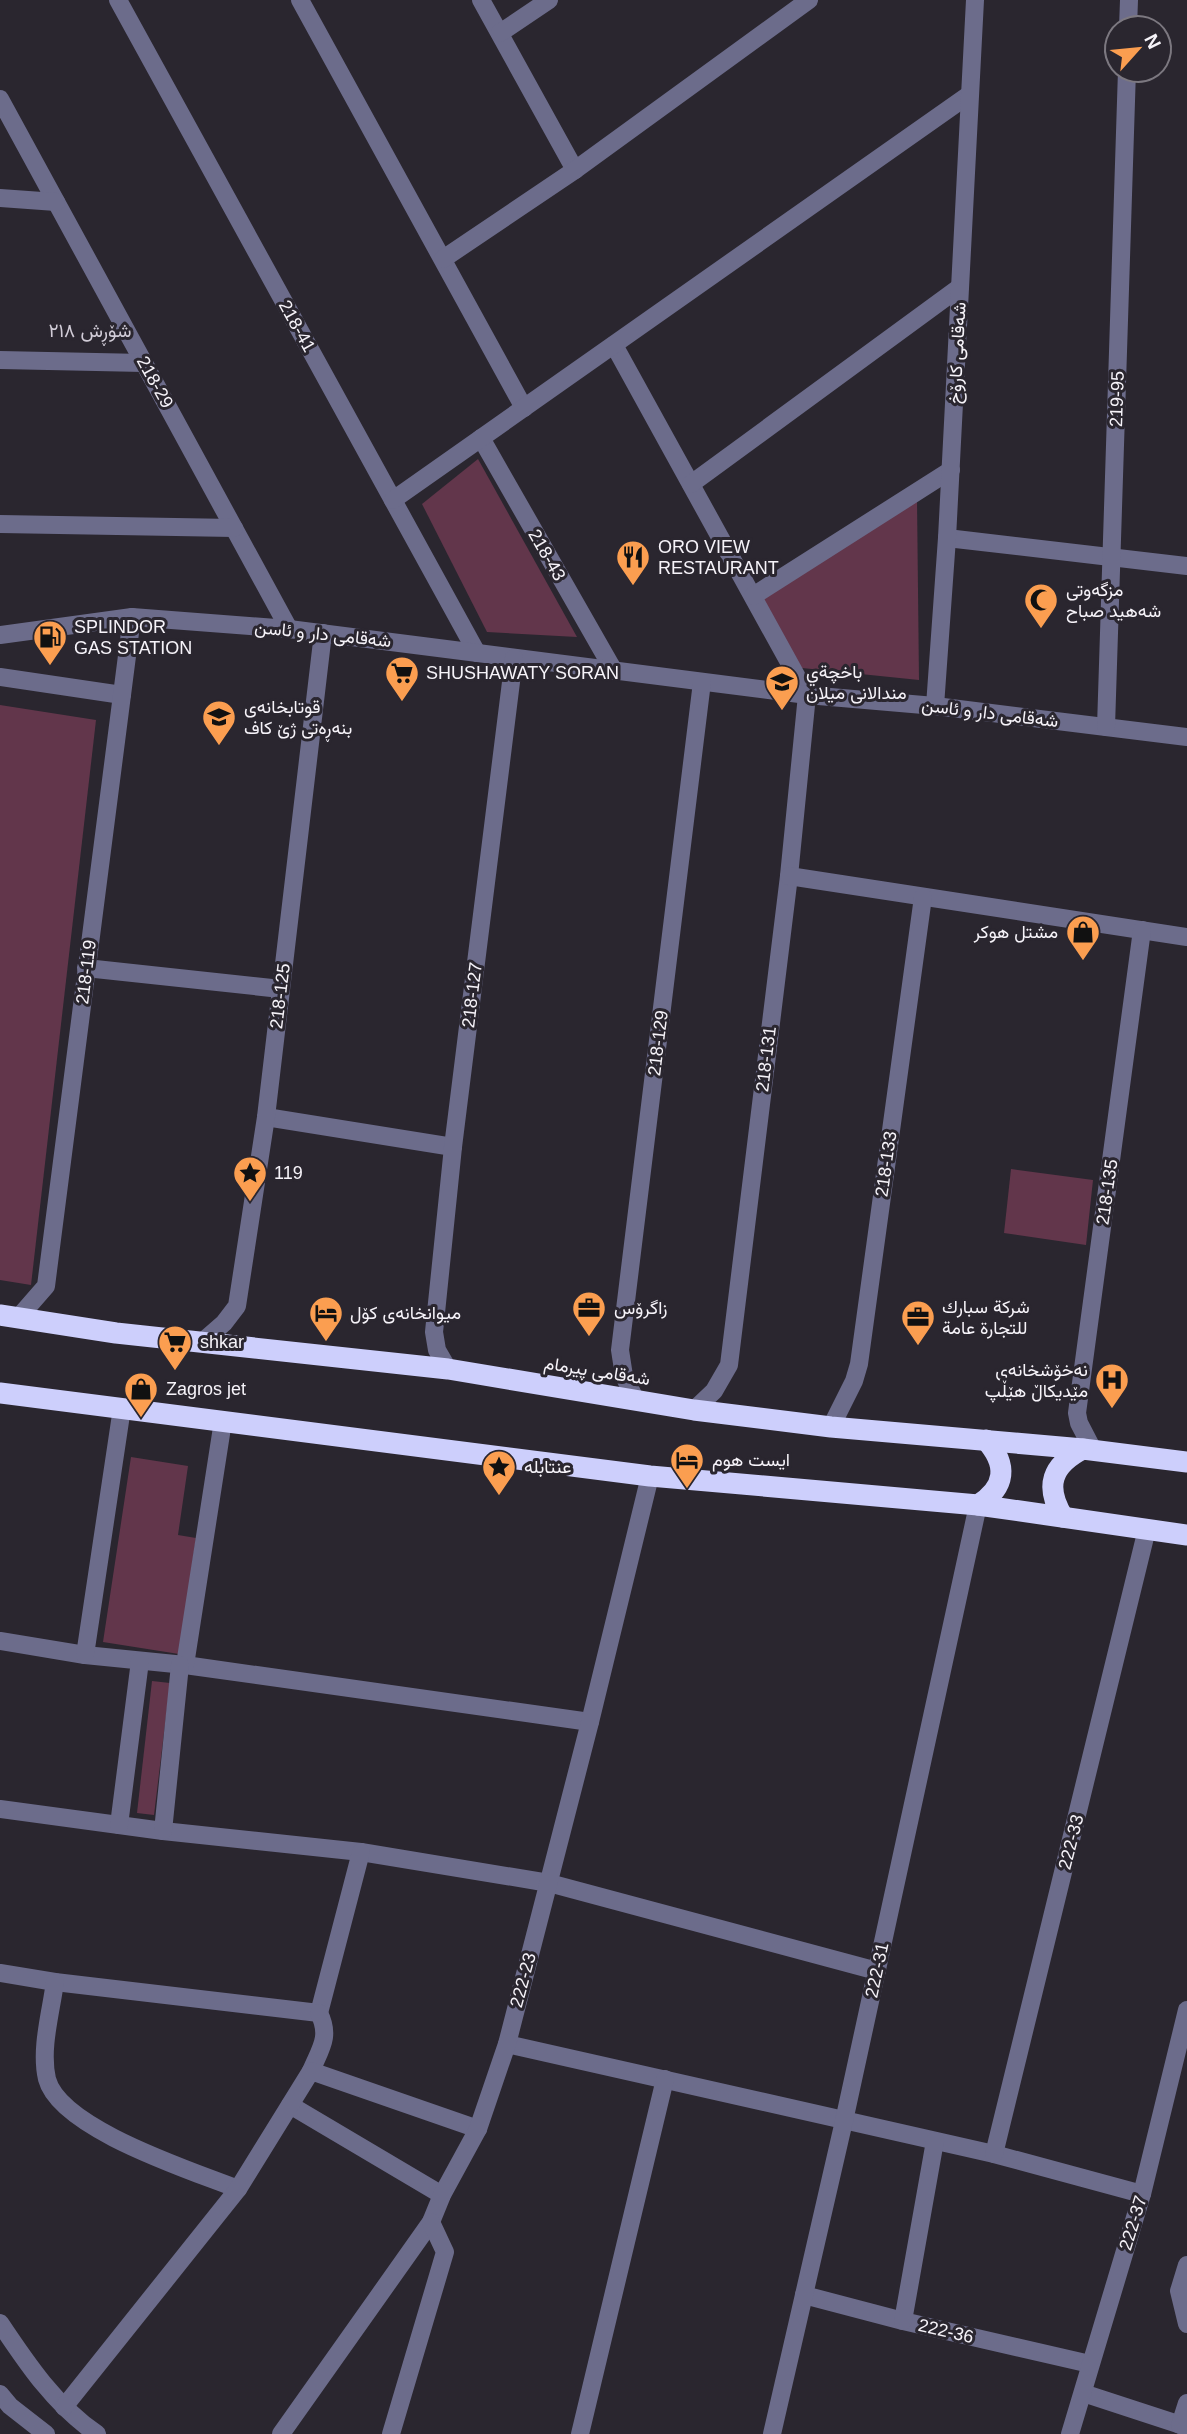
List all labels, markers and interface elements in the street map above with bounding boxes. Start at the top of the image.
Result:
north arrow [1103,14,1173,84]
text: N [1140,31,1165,52]
street label: 218-41 [275,297,319,355]
street label: شەقامی کارۆخ [944,302,972,405]
district label: شۆڕش ٢١٨ [49,320,131,346]
street label: 218-29 [133,353,177,411]
street label: 219-95 [1106,371,1128,427]
street label: 218-43 [524,526,570,584]
place label: ORO VIEW RESTAURANT [658,537,779,578]
restaurant icon: ORO VIEW RESTAURANT [614,538,652,587]
place label: مزگه‌وتی شه‌هید صباح [1066,580,1161,623]
mosque icon: مزگه‌وتی شه‌هید صباح [1022,581,1060,630]
place label: SPLINDOR GAS STATION [74,617,192,658]
street label: شەقامی دار و ئاسن [254,617,392,652]
fuel station icon: SPLINDOR GAS STATION [31,618,69,667]
supermarket icon: SHUSHAWATY SORAN [383,654,421,703]
place label: باخچةي مندالانى ميلان [806,662,907,704]
place label: SHUSHAWATY SORAN [426,663,619,683]
school or university icon: باخچةي مندالانى ميلان [763,663,801,712]
street label: شەقامی دار و ئاسن [920,695,1059,732]
place label: قوتابخانەی بنەڕەتی ژێ کاف [244,697,352,742]
school or university icon: قوتابخانەی بنەڕەتی ژێ کاف [200,698,238,747]
shop icon: مشتل هوكر [1064,913,1102,962]
place label: مشتل هوكر [973,922,1058,943]
street label: 218-119 [72,939,100,1005]
street label: 218-127 [458,961,486,1029]
street label: 218-125 [266,962,294,1030]
street label: 218-129 [644,1009,672,1077]
street label: 218-131 [752,1025,780,1093]
street label: 218-133 [872,1130,900,1198]
place icon: 119 [231,1154,269,1203]
street label: 218-135 [1093,1158,1121,1226]
place label: 119 [274,1163,303,1183]
office icon: زاگرۆس [570,1289,608,1338]
hotel icon: میوانخانەی کۆل [307,1294,345,1343]
place label: شركة سبارك للتجارة عامة [942,1297,1030,1339]
place label: زاگرۆس [614,1298,667,1319]
office icon: شركة سبارك للتجارة عامة [899,1298,937,1347]
place label: میوانخانەی کۆل [350,1303,461,1324]
supermarket icon: shkar [156,1323,194,1372]
place label: shkar [200,1332,244,1352]
street label: شەقامی پیرمام [542,1353,651,1391]
place label: نەخۆشخانەی مێدیکاڵ هێڵپ [985,1360,1088,1403]
hospital icon: نەخۆشخانەی مێدیکاڵ هێڵپ [1093,1361,1131,1410]
shop icon: Zagros jet [122,1370,160,1419]
place label: Zagros jet [166,1379,246,1399]
hotel icon: ايست هوم [668,1441,706,1490]
place icon: عنتابله [480,1448,518,1497]
place label: ايست هوم [712,1450,790,1472]
place label: عنتابله [524,1457,571,1477]
street label: 222-33 [1055,1812,1087,1872]
street label: 222-31 [861,1941,893,1999]
street label: 222-23 [506,1950,540,2010]
street label: 222-37 [1115,2193,1151,2253]
street label: 222-36 [916,2315,976,2347]

